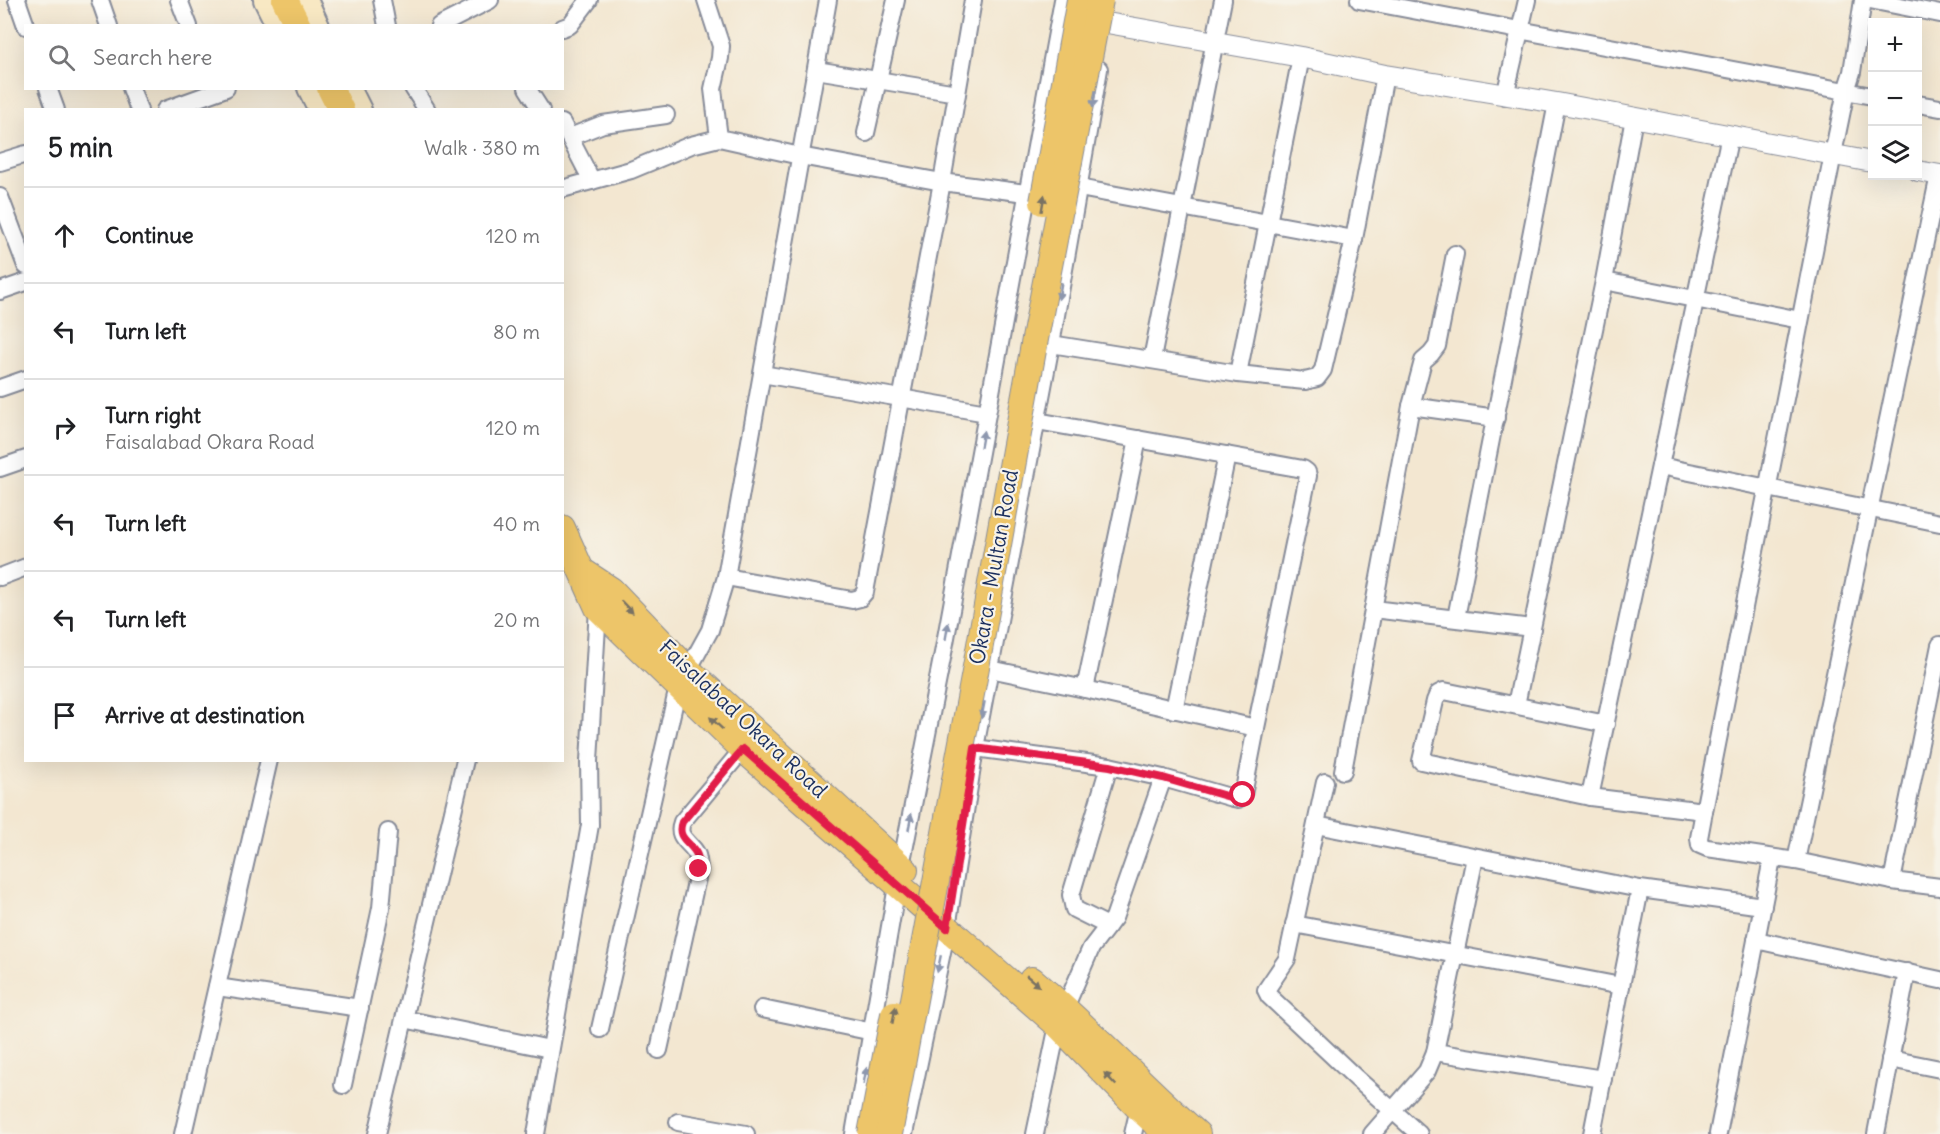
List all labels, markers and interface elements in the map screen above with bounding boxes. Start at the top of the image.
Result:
map controls [1868,18,1922,180]
button: + [1868,18,1922,72]
search box [24,24,564,90]
icon: search [45,41,78,74]
text: Search here [93,43,212,71]
button: − [1868,72,1922,126]
one-way arrow [1089,89,1098,108]
button: layers [1868,126,1922,180]
text: 5 min [48,131,113,164]
text: Walk · 380 m [424,135,540,160]
one-way arrow [1039,194,1048,213]
icon: ahead [48,219,81,252]
text: Continue [105,221,194,249]
text: 120 m [486,223,540,248]
one-way arrow [1055,282,1064,301]
icon: left [48,315,81,348]
text: Turn left [105,317,186,345]
text: 80 m [493,319,540,344]
text: Turn right [105,401,201,429]
icon: right [48,411,81,444]
text: 120 m [486,415,540,440]
text: Faisalabad Okara Road [105,429,315,454]
one-way arrow [978,430,987,449]
street label: Okara - Multan Road [963,467,1024,666]
icon: left [48,507,81,540]
text: Turn left [105,509,186,537]
text: 40 m [493,511,540,536]
one-way arrow [620,600,634,614]
icon: left [48,603,81,636]
text: Turn left [105,605,186,633]
text: 20 m [494,607,540,632]
one-way arrow [943,621,952,640]
street label: Faisalabad Okara Road [654,634,833,804]
icon: arrive [48,699,81,732]
one-way arrow [978,700,987,719]
text: Arrive at destination [105,701,305,729]
one-way arrow [709,717,723,731]
route start [1229,781,1255,807]
one-way arrow [906,813,915,832]
route end [685,855,711,881]
one-way arrow [934,955,943,974]
one-way arrow [1025,974,1040,987]
one-way arrow [890,1005,899,1024]
one-way arrow [860,1067,869,1086]
one-way arrow [1103,1072,1117,1087]

